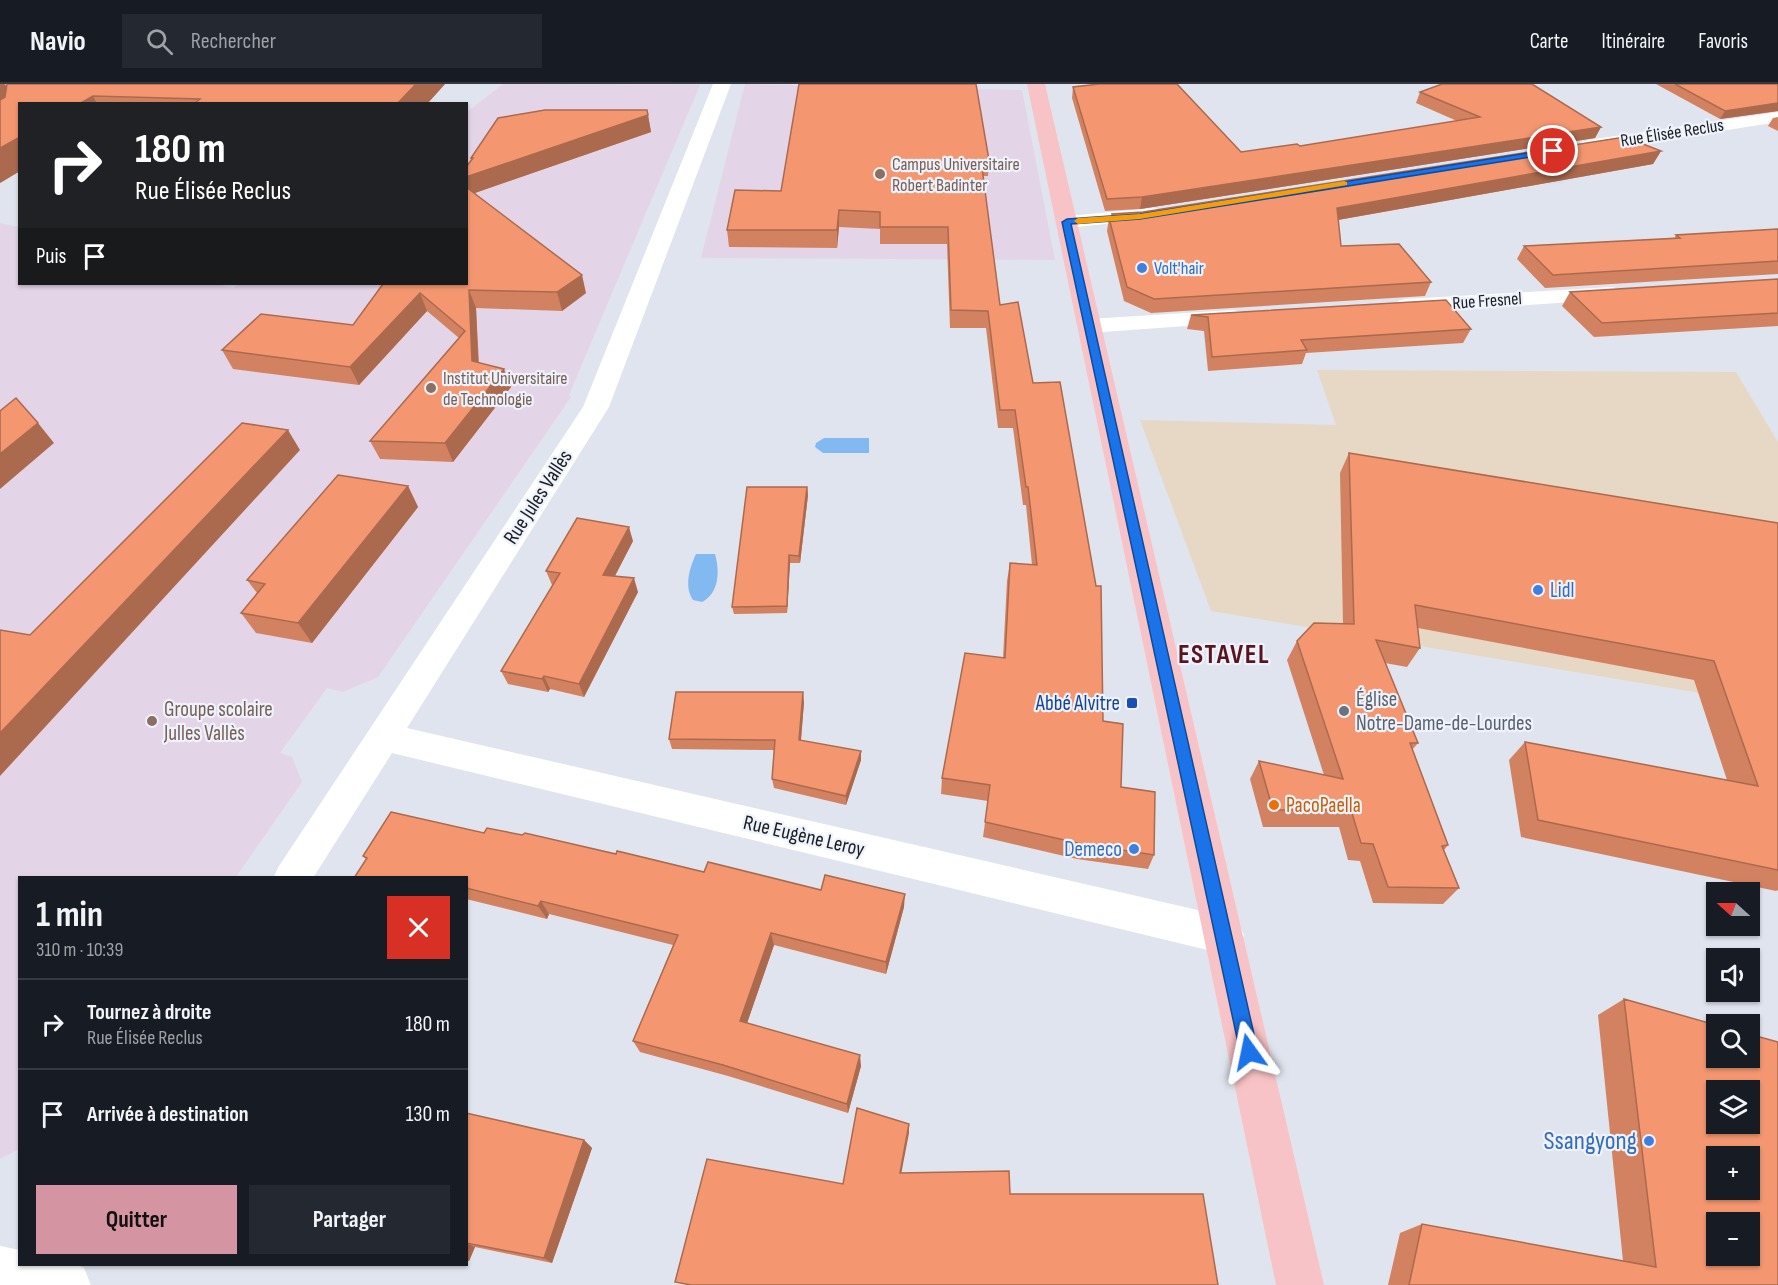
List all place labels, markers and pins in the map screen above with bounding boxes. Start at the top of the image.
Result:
pin [1527,125,1578,176]
place label: Campus Universitaire Robert Badinter [892,154,1020,196]
marker: Campus Universitaire Robert Badinter [873,167,887,181]
place label: Volt'hair [1154,258,1204,279]
marker: Volt'hair [1135,261,1149,275]
place label: Institut Universitaire de Technologie [443,368,568,410]
marker: Institut Universitaire de Technologie [424,381,438,395]
place label: Lidl [1550,578,1574,603]
marker: Lidl [1531,583,1545,597]
place label: Église Notre-Dame-de-Lourdes [1356,687,1532,736]
place label: Abbé Alvitre [1035,691,1120,716]
marker: Abbé Alvitre [1125,696,1139,710]
place label: Groupe scolaire Julles Vallès [163,697,273,746]
marker: Église Notre-Dame-de-Lourdes [1337,704,1351,718]
marker: Groupe scolaire Julles Vallès [145,714,159,728]
place label: PacoPaella [1286,793,1361,818]
marker: PacoPaella [1267,798,1281,812]
place label: Demeco [1064,837,1122,862]
marker: Demeco [1127,842,1141,856]
place label: Ssangyong [1543,1126,1637,1157]
marker: Ssangyong [1642,1134,1656,1148]

